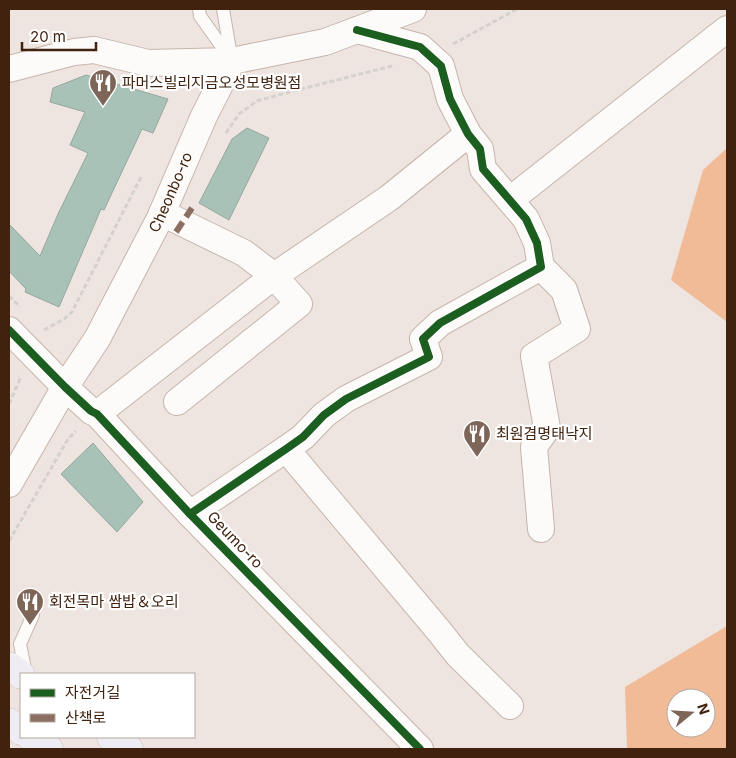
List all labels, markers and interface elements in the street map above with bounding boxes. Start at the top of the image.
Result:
scale bar [22,20,96,52]
text: 20 m [30,27,66,46]
restaurant icon: 파머스빌리지금오성모병원점 [88,68,118,107]
place label: 파머스빌리지금오성모병원점 [122,73,301,92]
street label: Cheonbo-ro [144,149,196,236]
restaurant icon: 최원겸명태낙지 [462,419,492,458]
place label: 최원겸명태낙지 [496,424,593,443]
street label: Geumo-ro [203,507,267,572]
restaurant icon: 회전목마 쌈밥＆오리 [15,587,45,626]
place label: 회전목마 쌈밥＆오리 [49,592,179,611]
legend [20,673,195,738]
text: 자전거길 [65,683,120,702]
north arrow [666,688,716,738]
text: N [694,701,714,717]
text: 산책로 [65,708,106,727]

